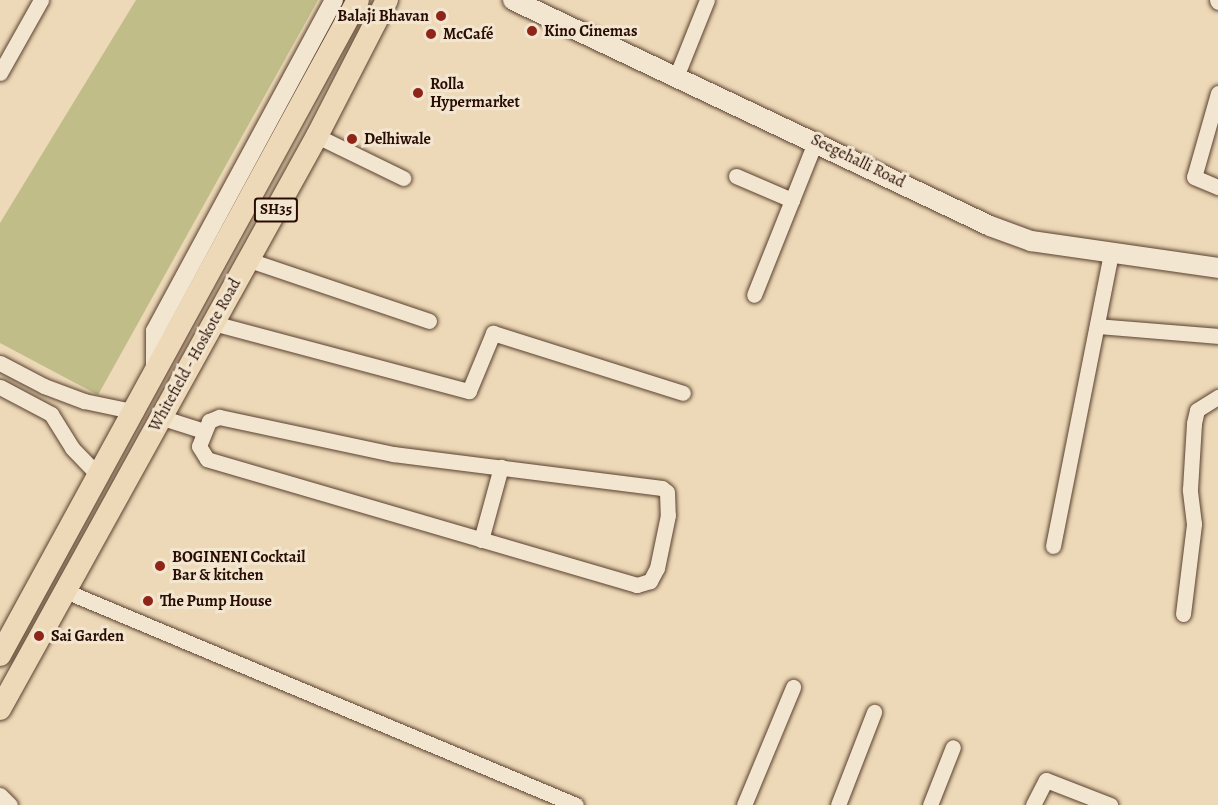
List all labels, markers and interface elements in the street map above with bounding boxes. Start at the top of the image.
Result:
place label: Balaji Bhavan [337,6,429,26]
marker: Balaji Bhavan [434,9,448,23]
place label: Kino Cinemas [544,21,637,41]
place label: McCafé [443,24,493,44]
marker: Kino Cinemas [525,24,539,38]
marker: McCafé [424,27,438,41]
place label: Rolla Hypermarket [430,74,520,112]
marker: Rolla Hypermarket [411,86,425,100]
place label: Delhiwale [364,129,431,149]
street label: Seegehalli Road [808,130,908,192]
marker: Delhiwale [345,132,359,146]
road number: SH35 [254,198,298,222]
street label: Whitefield - Hoskote Road [145,275,245,435]
place label: BOGINENI Cocktail Bar & kitchen [172,547,305,585]
marker: BOGINENI Cocktail Bar & kitchen [153,559,167,573]
place label: The Pump House [160,591,272,611]
marker: The Pump House [141,594,155,608]
place label: Sai Garden [51,626,124,646]
marker: Sai Garden [32,629,46,643]

